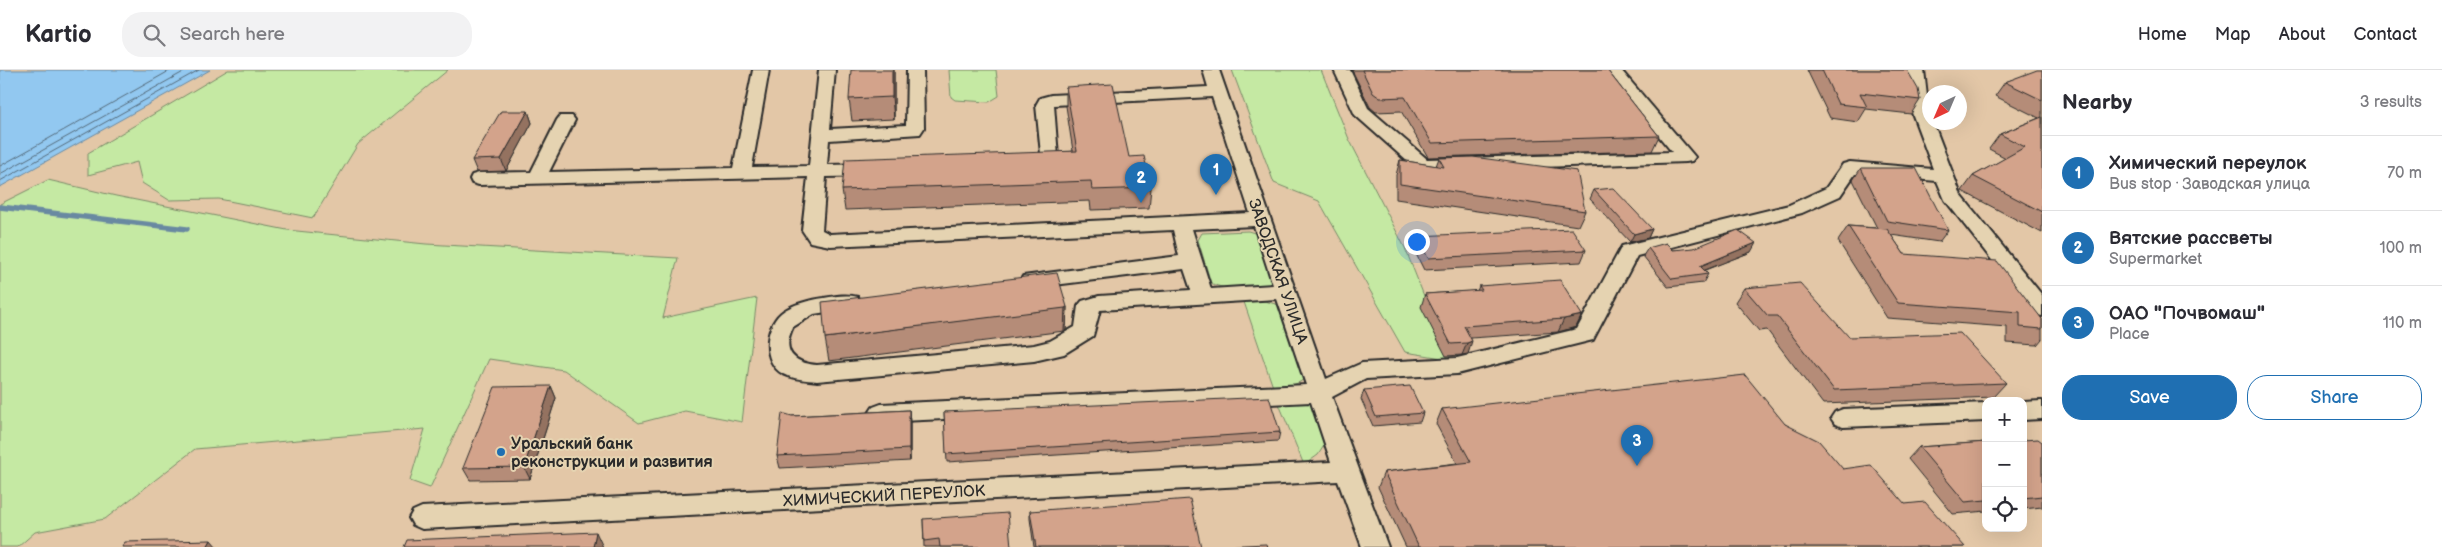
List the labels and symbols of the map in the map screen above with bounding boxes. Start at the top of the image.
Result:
north arrow [1922,85,1967,130]
pin: 1 [1200,154,1232,195]
pin: 2 [1125,162,1157,203]
street label: ЗАВОДСКАЯ УЛИЦА [1244,196,1311,347]
your location [1404,229,1430,255]
pin: 3 [1621,425,1653,466]
place label: Уральский банк реконструкции и развития [511,435,713,472]
marker: Уральский банк реконструкции и развития [495,446,507,458]
street label: ХИМИЧЕСКИЙ ПЕРЕУЛОК [783,482,986,511]

